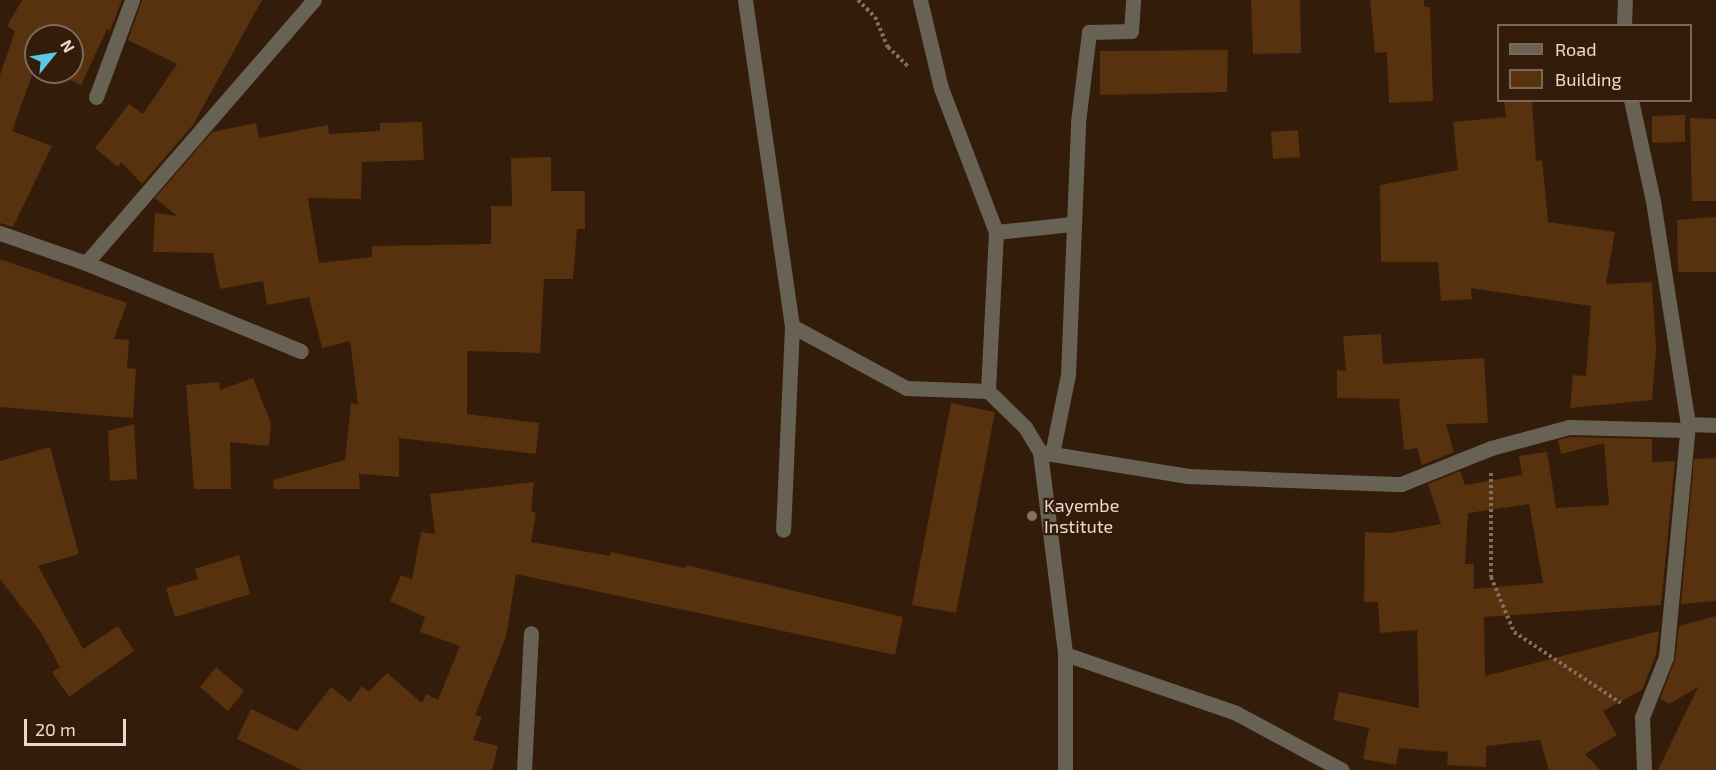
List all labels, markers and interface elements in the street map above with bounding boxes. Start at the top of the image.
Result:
north arrow [24,24,84,84]
legend [1497,24,1692,102]
text: N [57,36,79,56]
text: Road [1555,38,1596,60]
text: Building [1555,68,1622,90]
place label: Kayembe Institute [1044,495,1119,538]
marker: Kayembe Institute [1025,509,1039,523]
scale bar [27,707,129,745]
text: 20 m [35,718,76,740]

